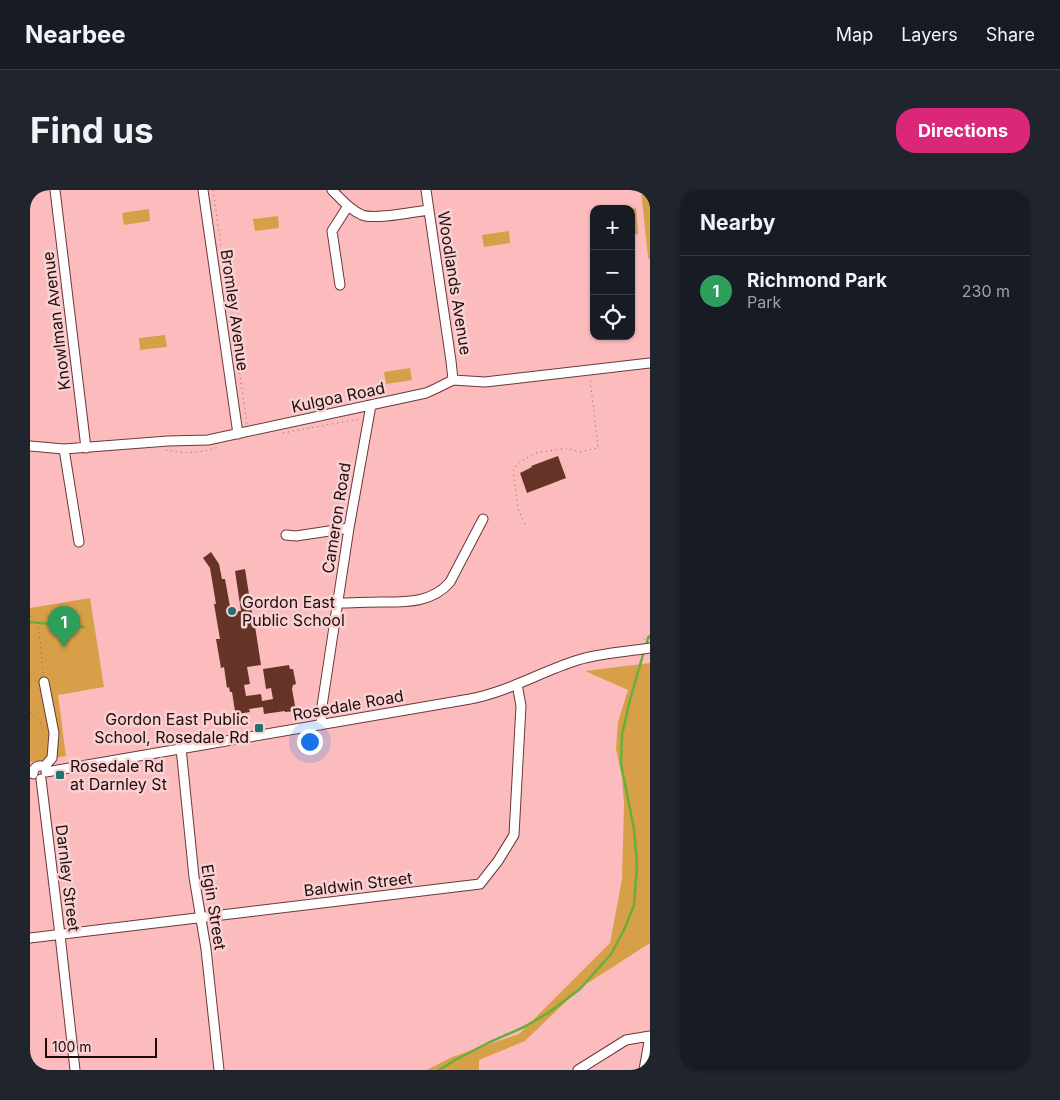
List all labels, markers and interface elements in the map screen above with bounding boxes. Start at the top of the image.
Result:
text: Nearbee [25,20,126,49]
text: Map [836,24,873,45]
text: Layers [901,24,958,45]
text: Share [986,24,1035,45]
button: Directions [896,108,1030,153]
text: Find us [30,109,154,151]
map controls [590,205,635,340]
button: + [590,205,635,250]
street label: Woodlands Avenue [434,210,476,356]
text: Nearby [700,210,775,235]
street label: Bromley Avenue [217,248,253,372]
street label: Knowlman Avenue [38,250,74,392]
button: − [590,250,635,295]
text: Richmond Park [747,269,887,292]
text: 1 [713,281,719,301]
text: 230 m [962,281,1010,301]
text: Park [747,292,781,312]
button: locate [590,295,635,340]
street label: Kulgoa Road [289,377,387,417]
street label: Cameron Road [317,461,355,575]
place label: Gordon East Public School [242,592,345,630]
marker: Gordon East Public School [226,605,238,617]
pin: 1 [48,606,80,647]
street label: Rosedale Road [291,685,405,725]
place label: Gordon East Public School, Rosedale Rd [94,709,249,747]
marker: Gordon East Public School, Rosedale Rd [253,722,265,734]
your location [297,729,323,755]
place label: Rosedale Rd at Darnley St [70,756,167,794]
marker: Rosedale Rd at Darnley St [54,769,66,781]
street label: Darnley Street [52,823,84,933]
street label: Elgin Street [197,863,231,951]
street label: Baldwin Street [303,867,413,901]
scale bar [45,1035,158,1058]
text: 100 m [52,1038,92,1055]

